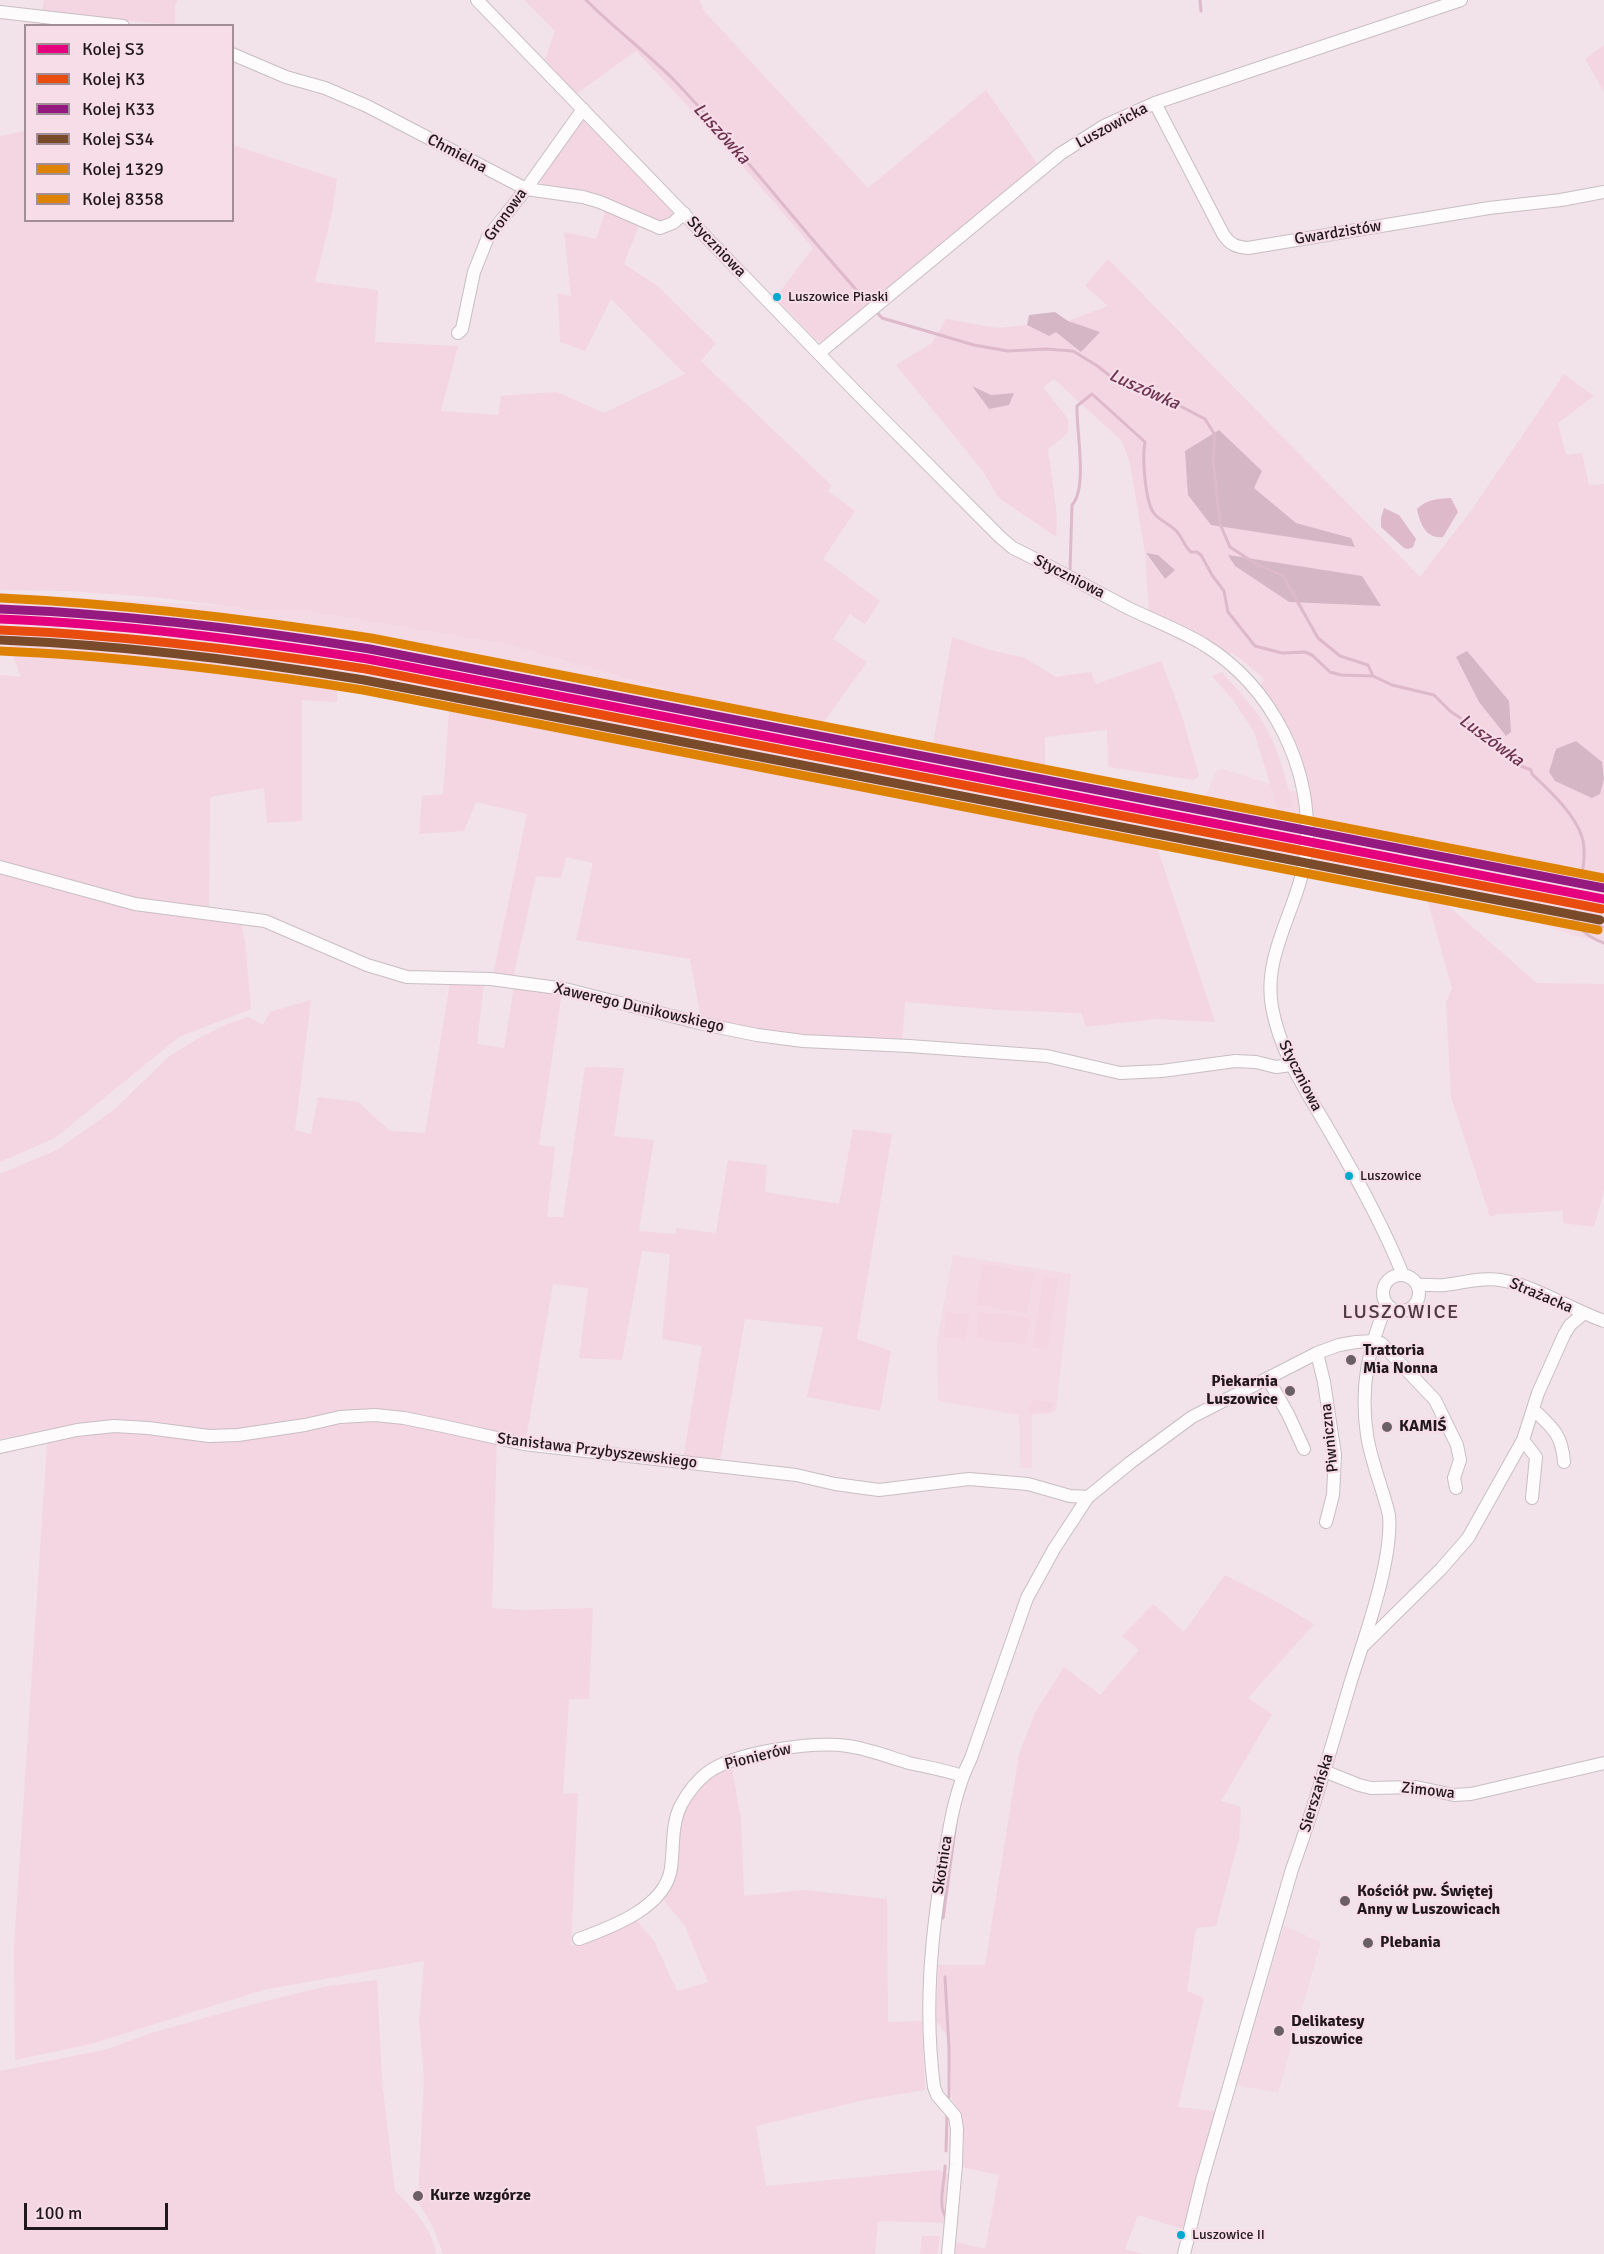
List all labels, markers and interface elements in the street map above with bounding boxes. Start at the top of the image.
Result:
legend [24,24,234,222]
text: Kolej S3 [82,38,145,60]
text: Kolej K3 [82,68,145,90]
text: Kolej K33 [82,98,155,120]
water label: Luszówka [688,99,754,169]
street label: Luszowicka [1073,99,1151,153]
text: Kolej S34 [82,128,154,150]
street label: Chmielna [424,130,490,178]
text: Kolej 1329 [82,158,164,180]
street label: Gronowa [480,185,532,245]
text: Kolej 8358 [82,188,164,210]
street label: Styczniowa [682,213,750,281]
street label: Gwardzistów [1293,217,1383,249]
place label: Luszowice Piaski [788,289,888,305]
marker: Luszowice Piaski [771,291,783,303]
water label: Luszówka [1105,365,1183,415]
street label: Styczniowa [1030,551,1108,603]
water label: Luszówka [1454,710,1528,772]
street label: Xawerego Dunikowskiego [552,979,726,1037]
street label: Styczniowa [1274,1037,1326,1115]
place label: Luszowice [1360,1168,1422,1184]
marker: Luszowice [1343,1170,1355,1182]
street label: Strażacka [1506,1274,1576,1318]
district label: LUSZOWICE [1342,1301,1460,1325]
place label: Trattoria Mia Nonna [1363,1341,1438,1379]
marker: Trattoria Mia Nonna [1344,1353,1358,1367]
place label: Piekarnia Luszowice [1206,1372,1278,1410]
marker: Piekarnia Luszowice [1283,1384,1297,1398]
street label: Piwniczna [1317,1402,1343,1474]
place label: KAMIŚ [1399,1417,1446,1437]
marker: KAMIŚ [1380,1420,1394,1434]
street label: Stanisława Przybyszewskiego [496,1429,698,1473]
street label: Pionierów [723,1739,793,1775]
street label: Sierszańska [1296,1751,1338,1835]
street label: Zimowa [1400,1779,1456,1803]
street label: Skotnica [929,1834,957,1896]
place label: Kościół pw. Świętej Anny w Luszowicach [1357,1882,1500,1920]
marker: Kościół pw. Świętej Anny w Luszowicach [1338,1894,1352,1908]
place label: Plebania [1380,1933,1441,1953]
marker: Plebania [1361,1936,1375,1950]
place label: Delikatesy Luszowice [1291,2012,1365,2050]
marker: Delikatesy Luszowice [1272,2024,1286,2038]
place label: Kurze wzgórze [430,2186,531,2206]
marker: Kurze wzgórze [411,2189,425,2203]
scale bar [27,2191,171,2229]
text: 100 m [35,2202,82,2224]
place label: Luszowice II [1192,2227,1265,2243]
marker: Luszowice II [1175,2229,1187,2241]

